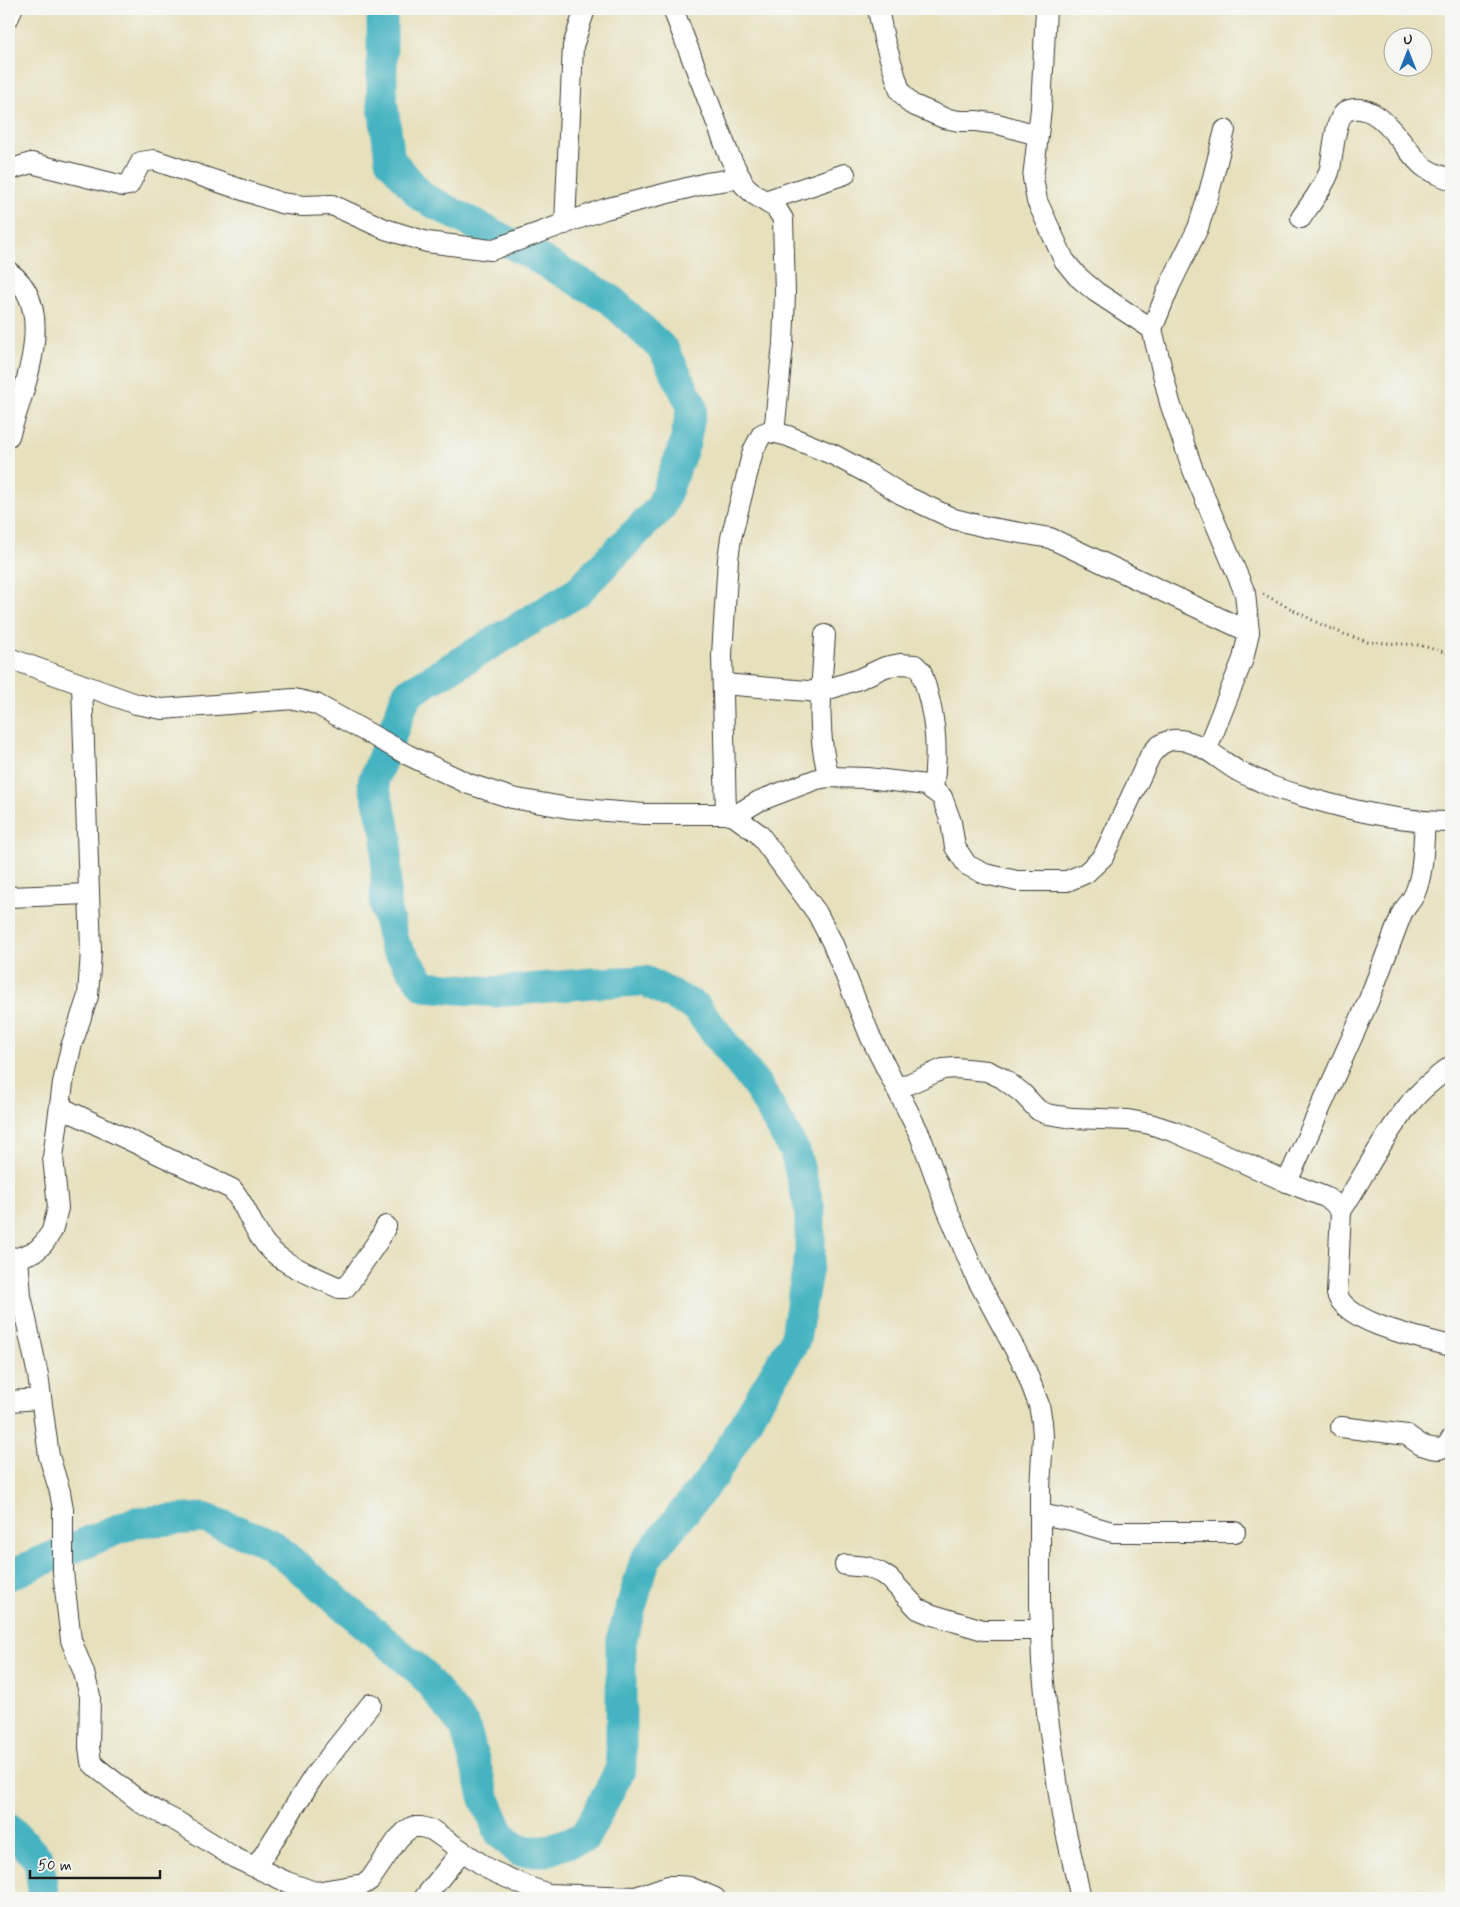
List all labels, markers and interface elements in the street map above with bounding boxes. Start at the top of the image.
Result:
north arrow [1382,28,1432,78]
text: U [1403,31,1413,49]
scale bar [30,1847,160,1879]
text: 50 m [38,1856,72,1876]

